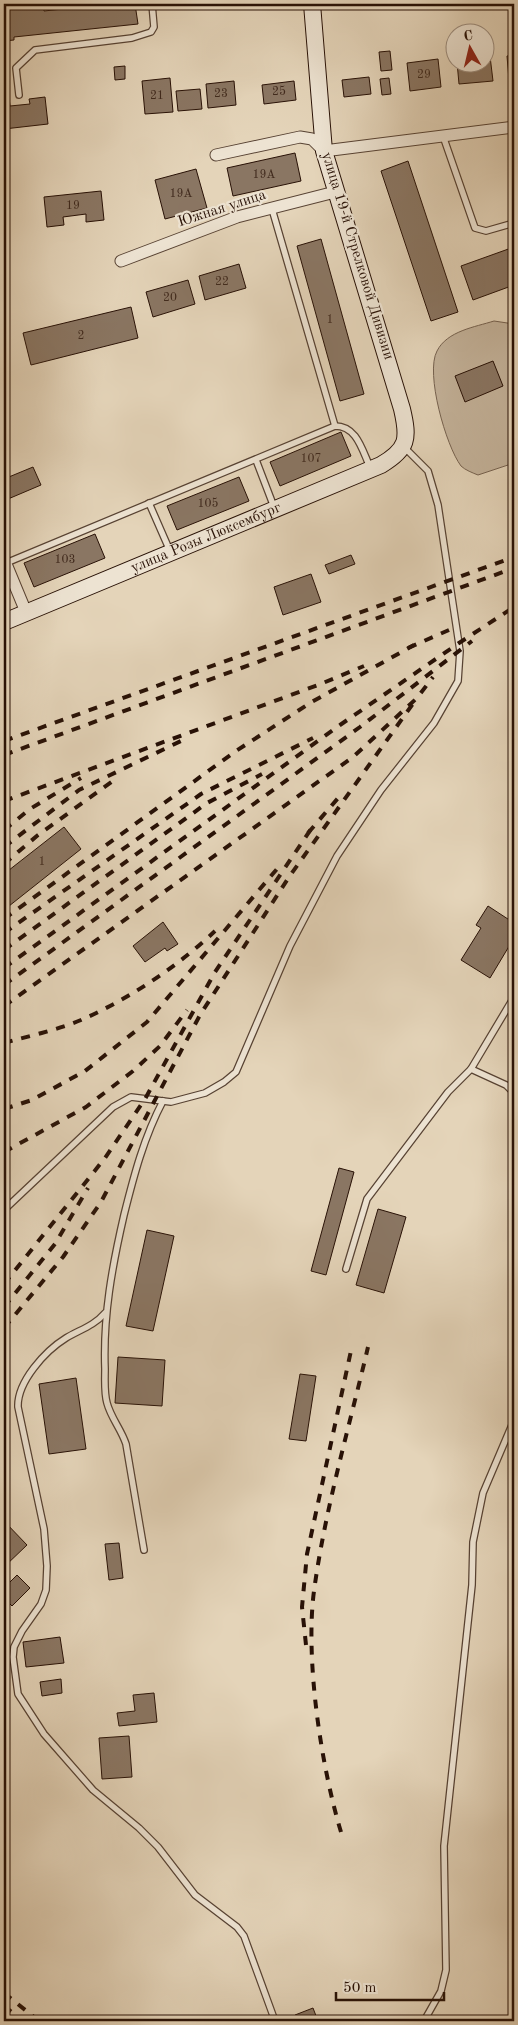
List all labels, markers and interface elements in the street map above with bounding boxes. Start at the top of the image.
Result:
north arrow [446,22,496,72]
text: С [463,29,474,44]
house number: 29 [417,69,431,81]
house number: 25 [272,85,286,98]
house number: 23 [214,88,228,100]
house number: 21 [150,90,164,102]
street label: улица 19-й Стрелковой Дивизии [317,150,397,362]
house number: 19А [252,169,276,181]
house number: 19А [169,188,193,200]
street label: Южная улица [176,188,269,230]
house number: 19 [66,200,80,212]
house number: 22 [215,276,229,288]
house number: 20 [163,292,177,304]
house number: 1 [327,313,333,327]
house number: 2 [78,330,84,342]
house number: 107 [301,453,321,465]
house number: 105 [198,497,218,510]
street label: улица Розы Люксембург [129,500,283,576]
house number: 103 [55,554,75,566]
house number: 1 [39,856,45,868]
scale bar [336,1970,443,2002]
text: 50 m [343,1981,377,1996]

